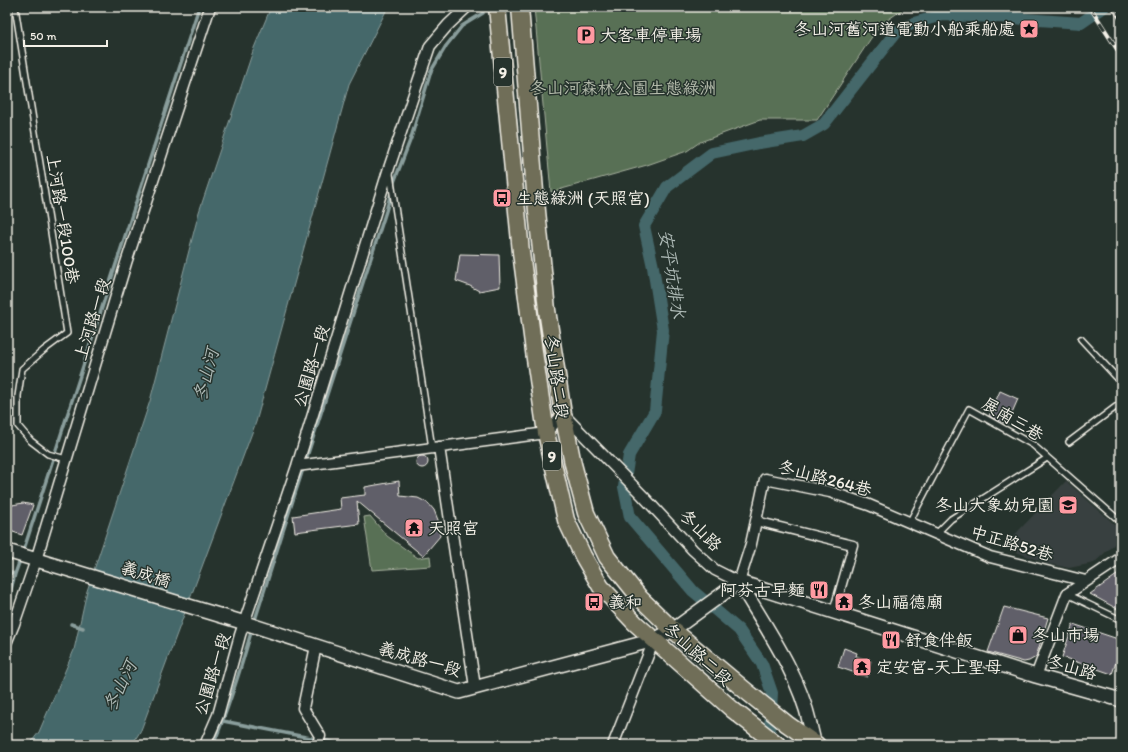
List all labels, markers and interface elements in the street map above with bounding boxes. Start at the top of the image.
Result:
place icon: 冬山河舊河道電動小船乘船處 [1018,18,1040,40]
place label: 冬山河舊河道電動小船乘船處 [794,19,1015,39]
scale bar [24,22,107,48]
parking icon: 大客車停車場 [575,24,597,46]
place label: 大客車停車場 [600,25,702,45]
text: 50 m [30,29,56,43]
road number: 9 [494,58,512,86]
park label: 冬山河森林公園生態綠洲 [530,78,717,98]
street label: 上河路一段100巷 [43,153,83,286]
bus stop icon: 生態綠洲 (天照宮) [491,187,513,209]
place label: 生態綠洲 (天照宮) [516,188,650,208]
water label: 安平坑排水 [654,228,690,321]
street label: 上河路一段 [70,275,114,363]
street label: 公園路一段 [289,322,333,410]
street label: 冬山路二段 [541,334,573,420]
water label: 冬山河 [188,343,224,404]
street label: 展南三巷 [979,393,1048,446]
road number: 9 [543,442,561,470]
street label: 冬山路264巷 [776,456,875,500]
school or university icon: 冬山大象幼兒園 [1057,494,1079,516]
place label: 冬山大象幼兒園 [935,495,1054,515]
street label: 冬山路 [676,505,726,555]
temple icon: 天照宮 [403,517,425,539]
place label: 天照宮 [428,518,479,538]
street label: 中正路52巷 [968,521,1057,565]
street label: 義成橋 [119,557,173,591]
restaurant icon: 阿芬古早麵 [808,579,830,601]
place label: 阿芬古早麵 [720,580,805,600]
bus stop icon: 義和 [583,591,605,613]
temple icon: 冬山福德廟 [833,591,855,613]
place label: 義和 [608,592,642,612]
place label: 冬山福德廟 [858,592,943,612]
street label: 冬山路二段 [660,618,736,690]
shop icon: 冬山市場 [1007,624,1029,646]
place label: 冬山市場 [1032,625,1100,645]
restaurant icon: 舒食伴飯 [880,629,902,651]
street label: 公園路一段 [190,630,234,718]
place label: 舒食伴飯 [905,630,973,650]
street label: 義成路一段 [376,638,464,680]
street label: 冬山路 [1045,650,1099,684]
water label: 冬山河 [98,654,143,715]
temple icon: 定安宮-天上聖母 [851,656,873,678]
place label: 定安宮-天上聖母 [876,657,1002,677]

